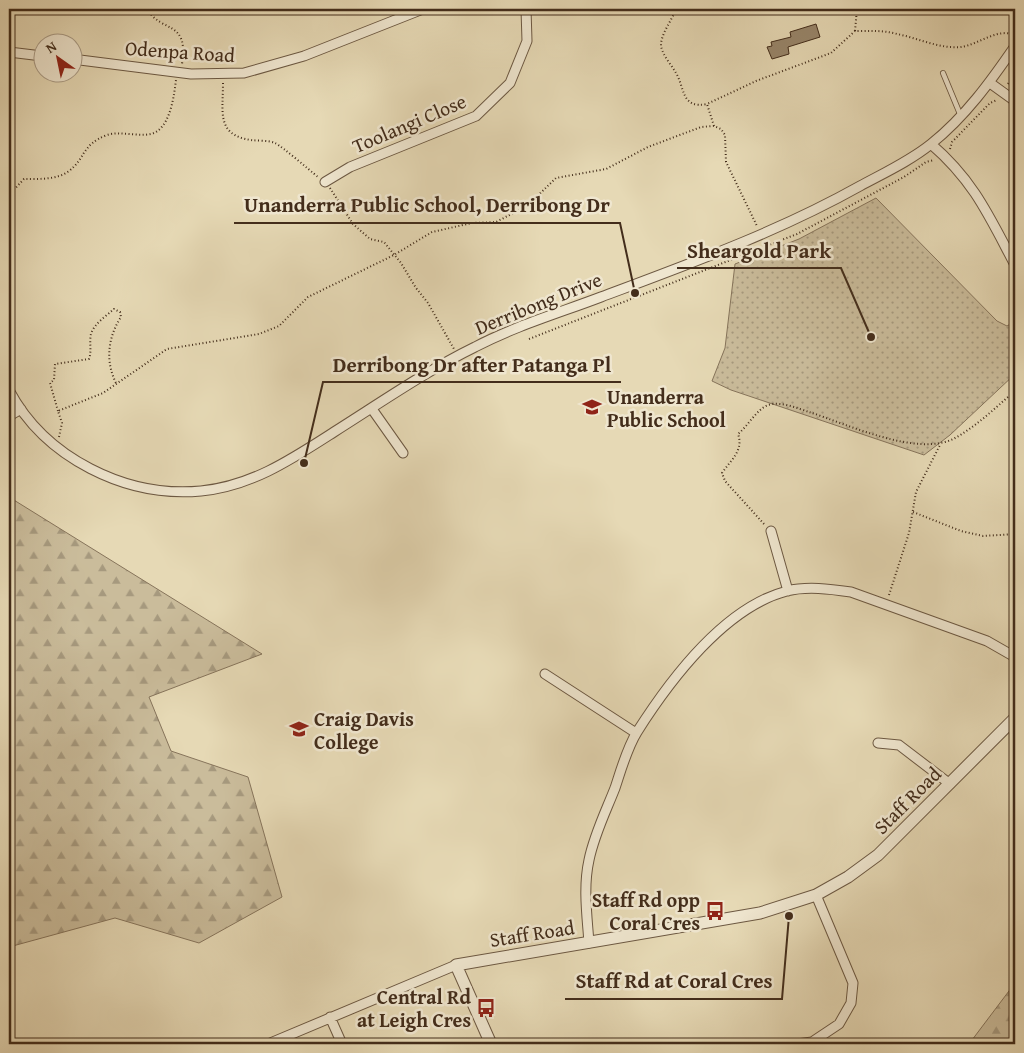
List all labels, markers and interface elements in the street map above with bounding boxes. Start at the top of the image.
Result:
north arrow [32,32,82,82]
street label: Odenpa Road [124,33,236,69]
text: N [42,36,61,58]
street label: Toolangi Close [348,86,470,160]
callout: Unanderra Public School, Derribong Dr [234,187,620,223]
text: Unanderra Public School, Derribong Dr [244,189,610,220]
callout: Sheargold Park [677,232,841,268]
text: Sheargold Park [687,235,832,266]
street label: Derribong Drive [470,264,606,342]
callout: Derribong Dr after Patanga Pl [323,346,621,382]
text: Derribong Dr after Patanga Pl [333,349,612,380]
place label: Unanderra Public School [607,382,726,434]
school or university icon: Unanderra Public School [581,396,603,418]
place label: Craig Davis College [314,704,414,756]
school or university icon: Craig Davis College [288,718,310,740]
street label: Staff Road [867,759,948,840]
place label: Staff Rd opp Coral Cres [592,885,700,937]
bus stop icon: Staff Rd opp Coral Cres [704,900,726,922]
street label: Staff Road [488,912,577,954]
callout: Staff Rd at Coral Cres [565,963,782,999]
text: Staff Rd at Coral Cres [576,965,773,996]
place label: Central Rd at Leigh Cres [357,982,472,1034]
bus stop icon: Central Rd at Leigh Cres [475,997,497,1019]

